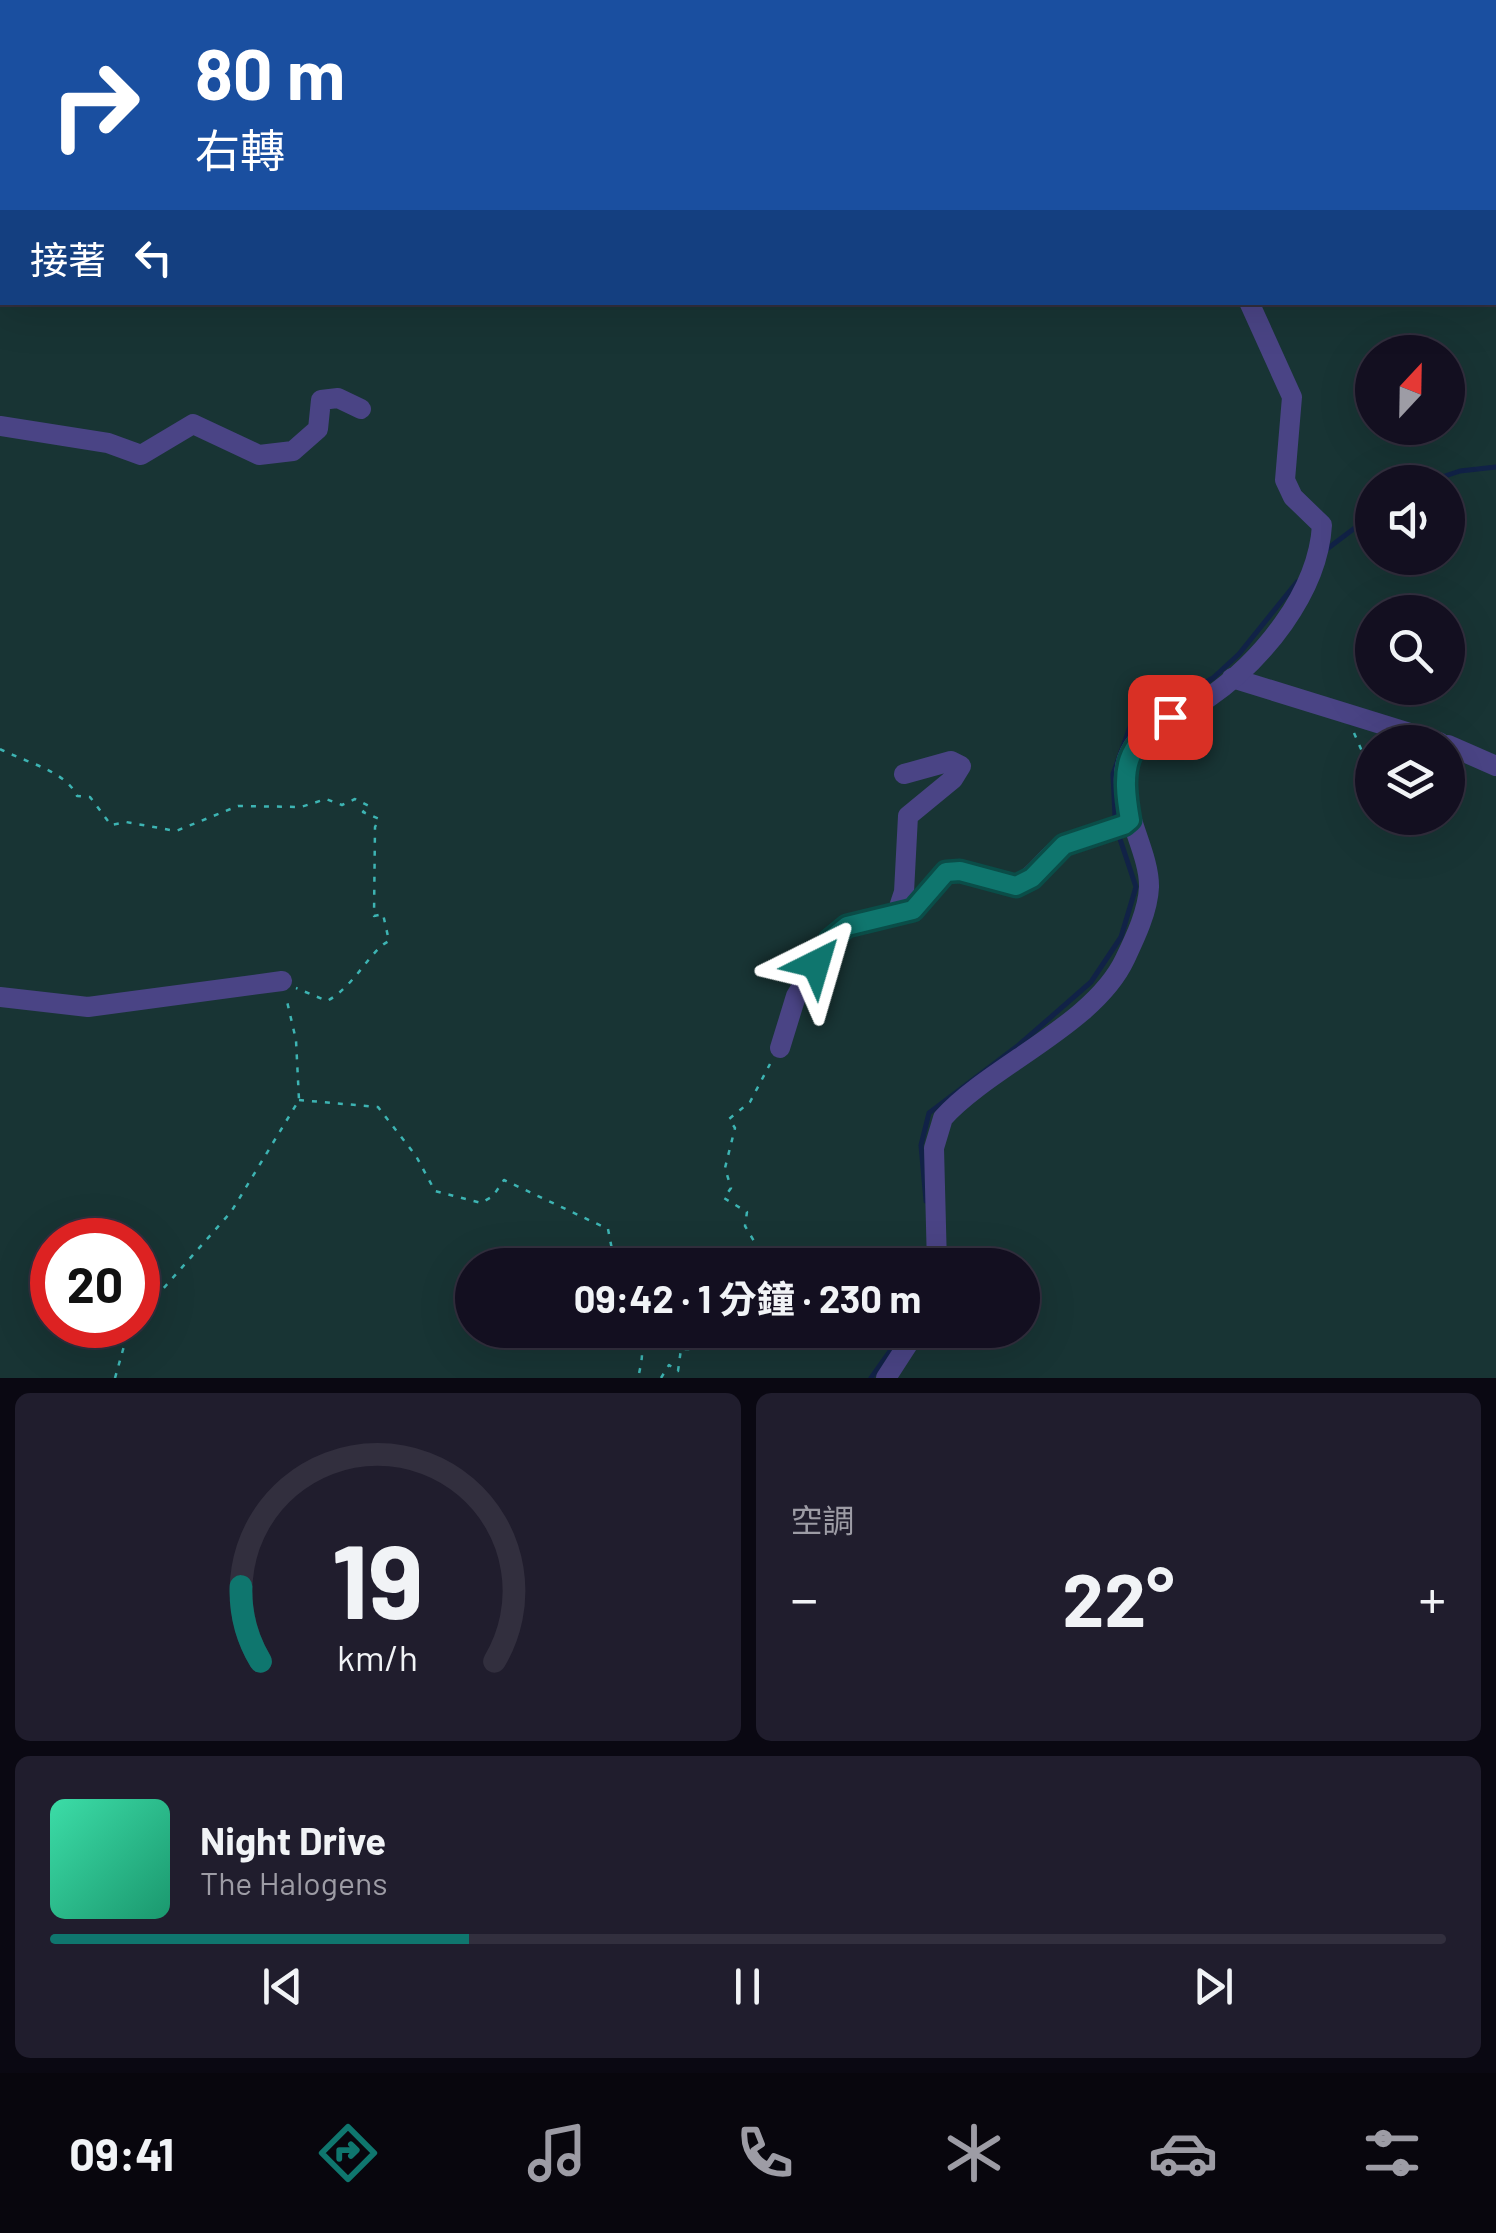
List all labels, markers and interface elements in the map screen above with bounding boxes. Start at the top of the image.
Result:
text: 80 m [195,30,345,114]
icon: right [30,40,160,170]
text: 右轉 [195,122,285,176]
icon: left [126,230,181,285]
text: 接著 [30,236,106,282]
north arrow [1355,335,1465,445]
map controls [1355,335,1465,835]
button: sound [1355,465,1465,575]
button: search [1355,595,1465,705]
pin [1128,675,1213,760]
icon: arrive [1143,690,1198,745]
button: layers [1355,725,1465,835]
position arrow [764,912,868,1016]
speed limit sign: 20 [30,1218,160,1348]
text: 09:42 · 1 分鐘 · 230 m [574,1275,921,1321]
text: 空調 [791,1500,855,1538]
text: 19 [332,1515,424,1640]
text: 22° [1062,1552,1174,1642]
text: − [791,1564,818,1630]
text: + [1418,1564,1446,1630]
text: km/h [337,1635,418,1678]
text: Night Drive [200,1817,386,1863]
text: The Halogens [200,1863,388,1901]
icon: previous [255,1959,310,2014]
icon: pause [720,1959,775,2014]
icon: next [1186,1959,1241,2014]
icon: directions [313,2118,383,2188]
icon: music [522,2118,592,2188]
icon: phone [730,2118,800,2188]
icon: climate [939,2118,1009,2188]
icon: car [1148,2118,1218,2188]
icon: filters [1357,2118,1427,2188]
text: 09:41 [69,2126,174,2180]

